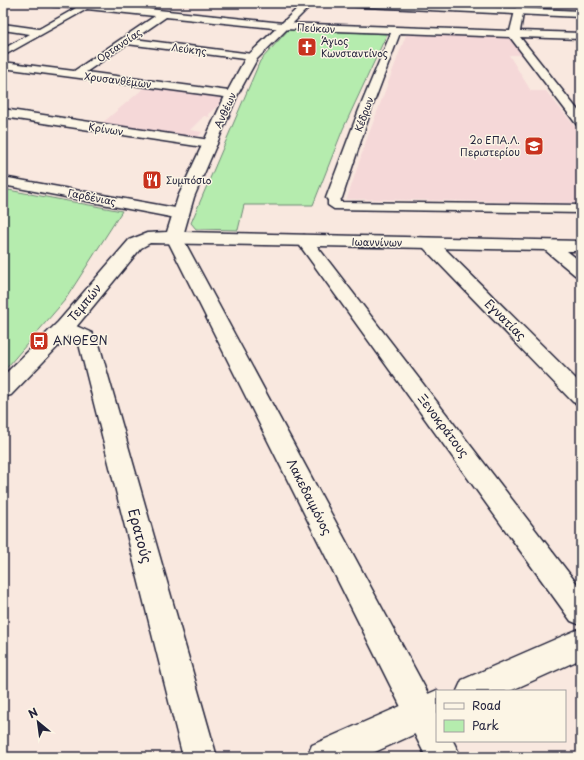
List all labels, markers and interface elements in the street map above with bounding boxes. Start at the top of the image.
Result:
street label: Πεύκων [296,19,336,36]
street label: Ορτανσίας [93,24,144,65]
place label: Άγιος Κωνσταντίνος [321,33,388,60]
church icon: Άγιος Κωνσταντίνος [296,36,318,58]
street label: Λεύκης [171,39,208,58]
street label: Χρυσανθέμων [84,68,152,91]
street label: Ανθέων [210,89,239,130]
street label: Κέδρων [350,94,378,134]
street label: Κρίνων [88,118,125,139]
place label: 2ο ΕΠΑ.Λ. Περιστερίου [460,132,520,159]
school or university icon: 2ο ΕΠΑ.Λ. Περιστερίου [523,135,545,157]
restaurant icon: Συμπόσιο [141,169,163,191]
place label: Συμπόσιο [166,172,212,187]
street label: Γαρδένιας [67,184,117,209]
street label: Ιωαννίνων [351,234,403,249]
street label: Τεμπών [63,279,105,325]
street label: Εγνατίας [481,295,530,344]
bus stop icon: ΑΝΘΕΩΝ [28,330,50,352]
place label: ΑΝΘΕΩΝ [53,331,108,349]
street label: Ξενοκράτους [414,390,474,461]
street label: Λακεδαιμόνος [283,455,337,538]
street label: Ερατούς [123,506,158,566]
legend [436,690,566,742]
text: Road [472,696,501,714]
north arrow [18,702,58,742]
text: N [25,703,41,722]
text: Park [472,716,499,734]

